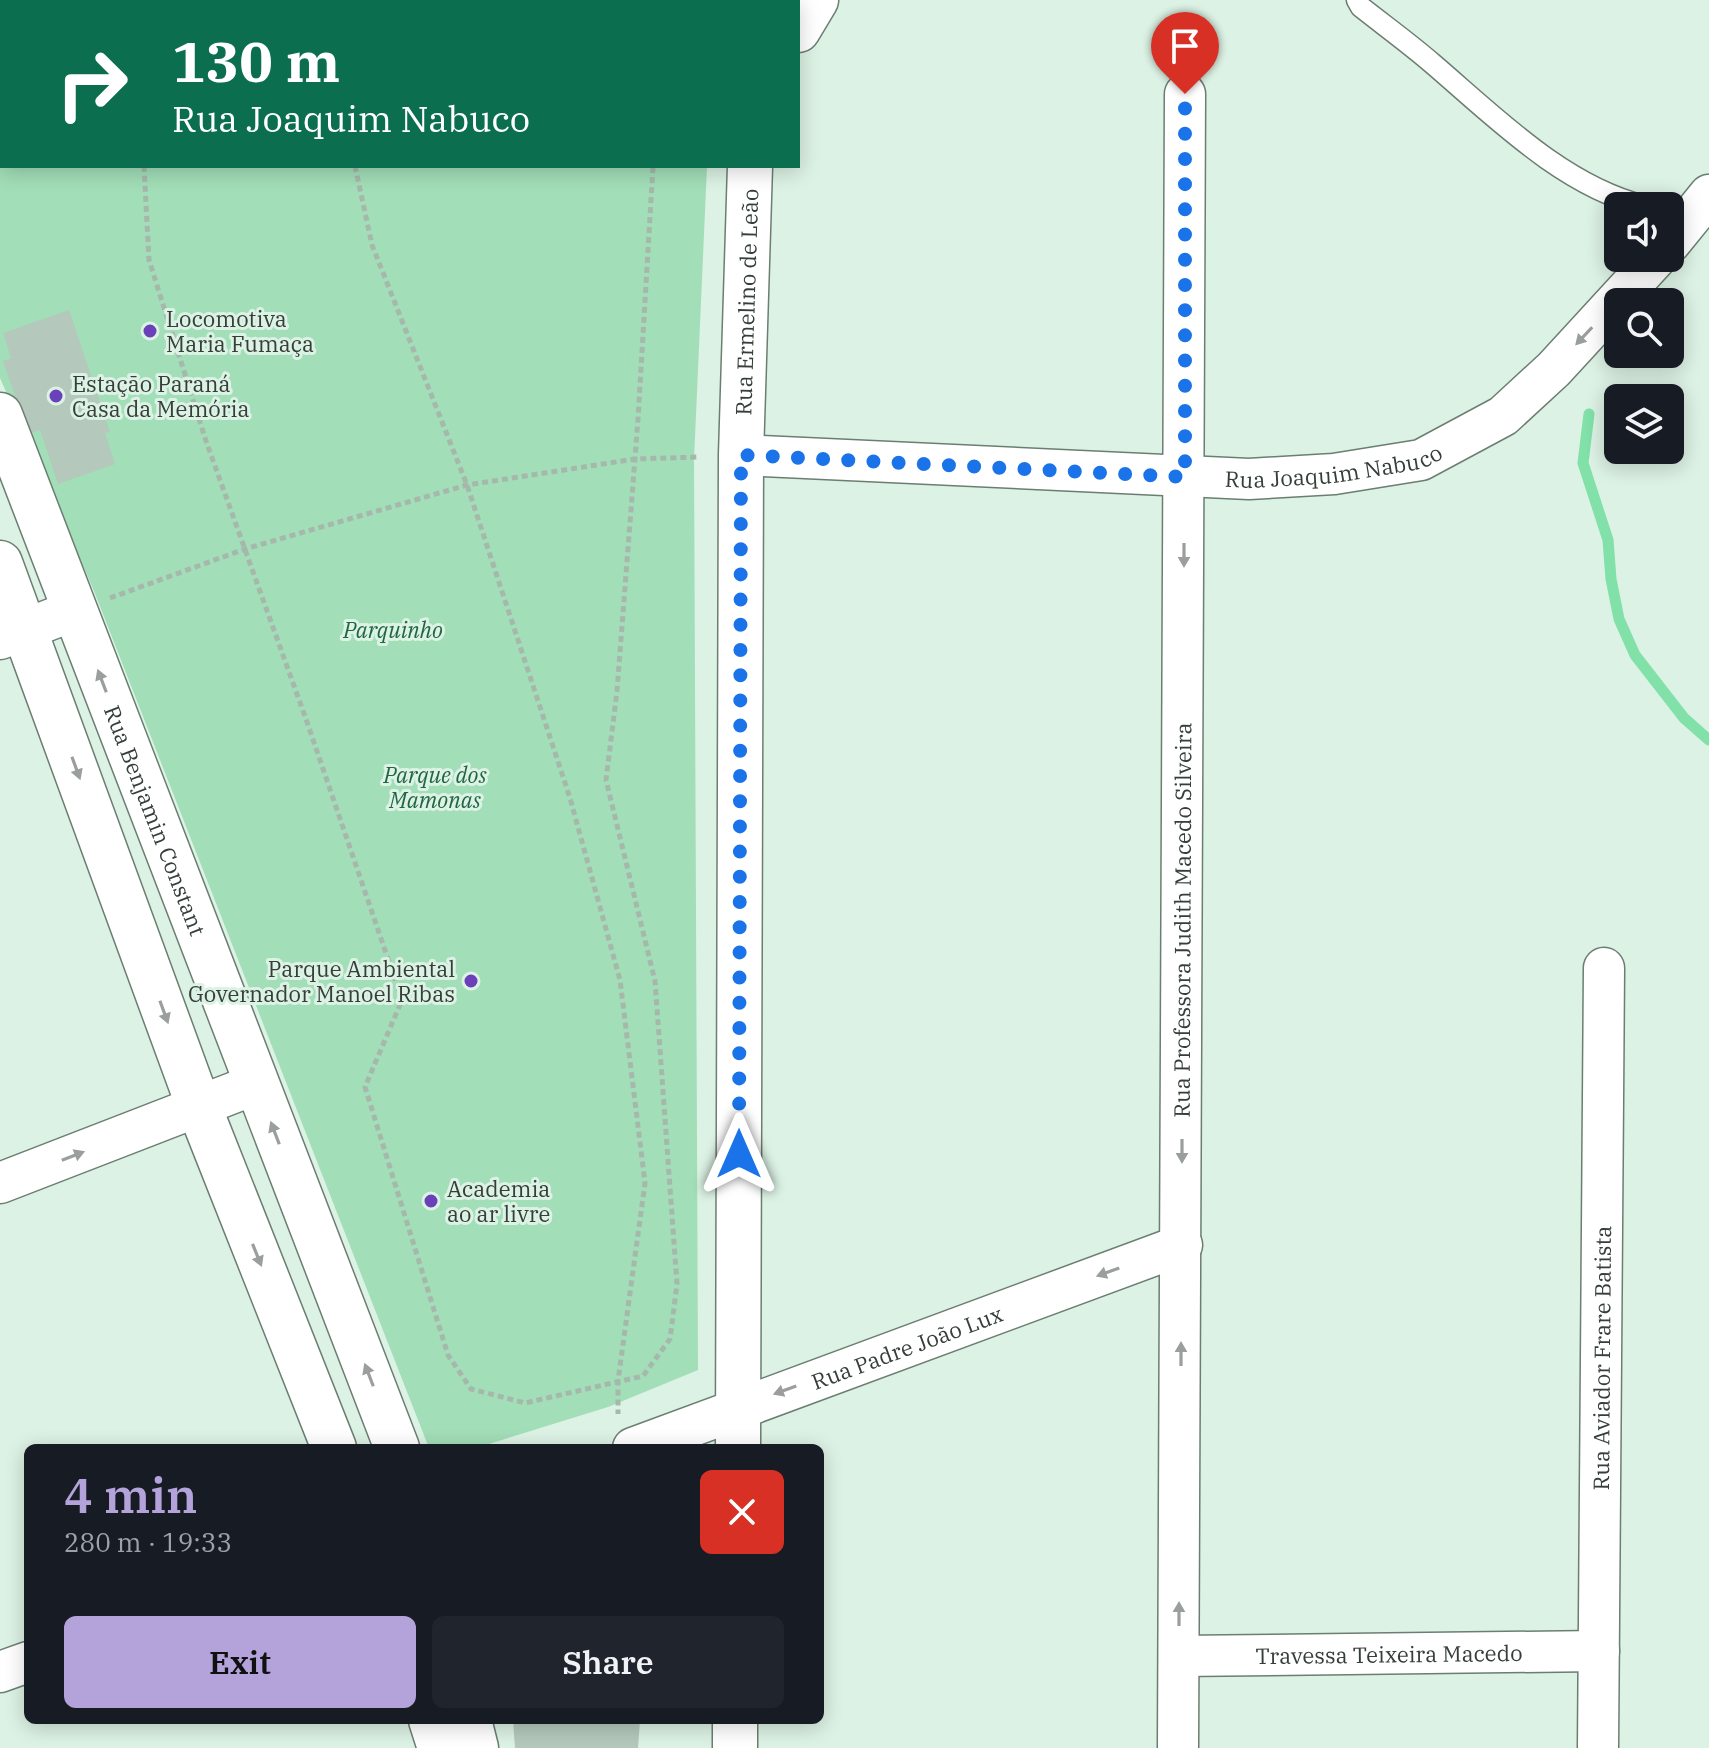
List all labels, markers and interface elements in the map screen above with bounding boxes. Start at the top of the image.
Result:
pin [1151,12,1219,94]
icon: arrive [1163,24,1207,68]
text: 130 m [172,25,340,97]
icon: right [40,32,144,136]
text: Rua Joaquim Nabuco [172,95,530,142]
street label: Rua Ermelino de Leão [728,188,764,416]
map controls [1604,192,1684,464]
button: sound [1604,192,1684,272]
button: search [1604,288,1684,368]
place label: Locomotiva Maria Fumaça [166,304,314,358]
marker: Locomotiva Maria Fumaça [141,322,159,340]
one-way arrow [1576,326,1594,345]
place label: Estação Paraná Casa da Memória [72,369,249,423]
button: layers [1604,384,1684,464]
marker: Estação Paraná Casa da Memória [47,387,65,405]
street label: Rua Joaquim Nabuco [1224,437,1447,494]
one-way arrow [1178,543,1190,568]
park label: Parquinho [342,615,443,644]
one-way arrow [95,669,108,693]
street label: Rua Benjamin Constant [98,701,213,940]
street label: Rua Professora Judith Macedo Silveira [1166,722,1197,1118]
one-way arrow [70,756,82,780]
park label: Parque dos Mamonas [382,760,487,814]
place label: Parque Ambiental Governador Manoel Ribas [188,954,455,1008]
marker: Parque Ambiental Governador Manoel Ribas [462,972,480,990]
one-way arrow [159,1000,171,1024]
position arrow [697,1112,781,1196]
one-way arrow [268,1121,281,1145]
one-way arrow [1176,1139,1188,1164]
one-way arrow [61,1149,85,1162]
place label: Academia ao ar livre [447,1174,550,1228]
marker: Academia ao ar livre [422,1192,440,1210]
street label: Rua Aviador Frare Batista [1585,1226,1617,1490]
one-way arrow [251,1243,264,1267]
one-way arrow [1096,1266,1120,1279]
street label: Rua Padre João Lux [807,1298,1007,1395]
one-way arrow [1175,1341,1187,1366]
one-way arrow [362,1363,375,1387]
one-way arrow [773,1384,797,1397]
text: 4 min [64,1464,197,1526]
button: close [700,1470,784,1554]
text: 280 m · 19:33 [64,1525,232,1559]
one-way arrow [1173,1601,1185,1626]
button: Exit [64,1616,416,1708]
button: Share [432,1616,784,1708]
street label: Travessa Teixeira Macedo [1255,1637,1523,1670]

